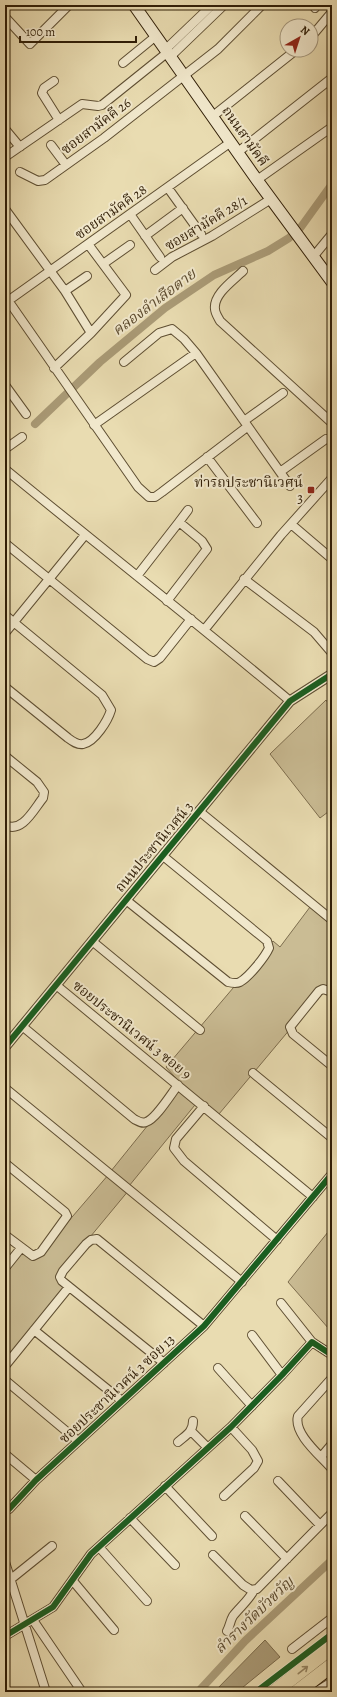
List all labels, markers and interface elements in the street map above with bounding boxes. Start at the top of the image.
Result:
scale bar [20,18,136,44]
north arrow [279,18,319,58]
text: N [297,22,313,39]
text: 100 m [26,24,55,40]
street label: ซอยสามัคคี 26 [57,93,135,159]
street label: ถนนสามัคคี [217,102,273,170]
street label: ซอยสามัคคี 28 [71,180,151,244]
street label: ซอยสามัคคี 28/1 [161,191,251,255]
water label: คลองลำเสือตาย [108,263,201,340]
place label: ท่ารถประชานิเวศน์ 3 [194,473,303,508]
marker: ท่ารถประชานิเวศน์ 3 [306,485,316,495]
street label: ถนนประชานิเวศน์ 3 [110,798,198,896]
street label: ซอยประชานิเวศน์ 3 ซอย 9 [69,976,195,1084]
street label: ซอยประชานิเวศน์ 3 ซอย 13 [55,1330,179,1448]
water label: ลำรางวัดบัวขวัญ [210,1572,298,1658]
one-way arrow [298,1665,309,1674]

